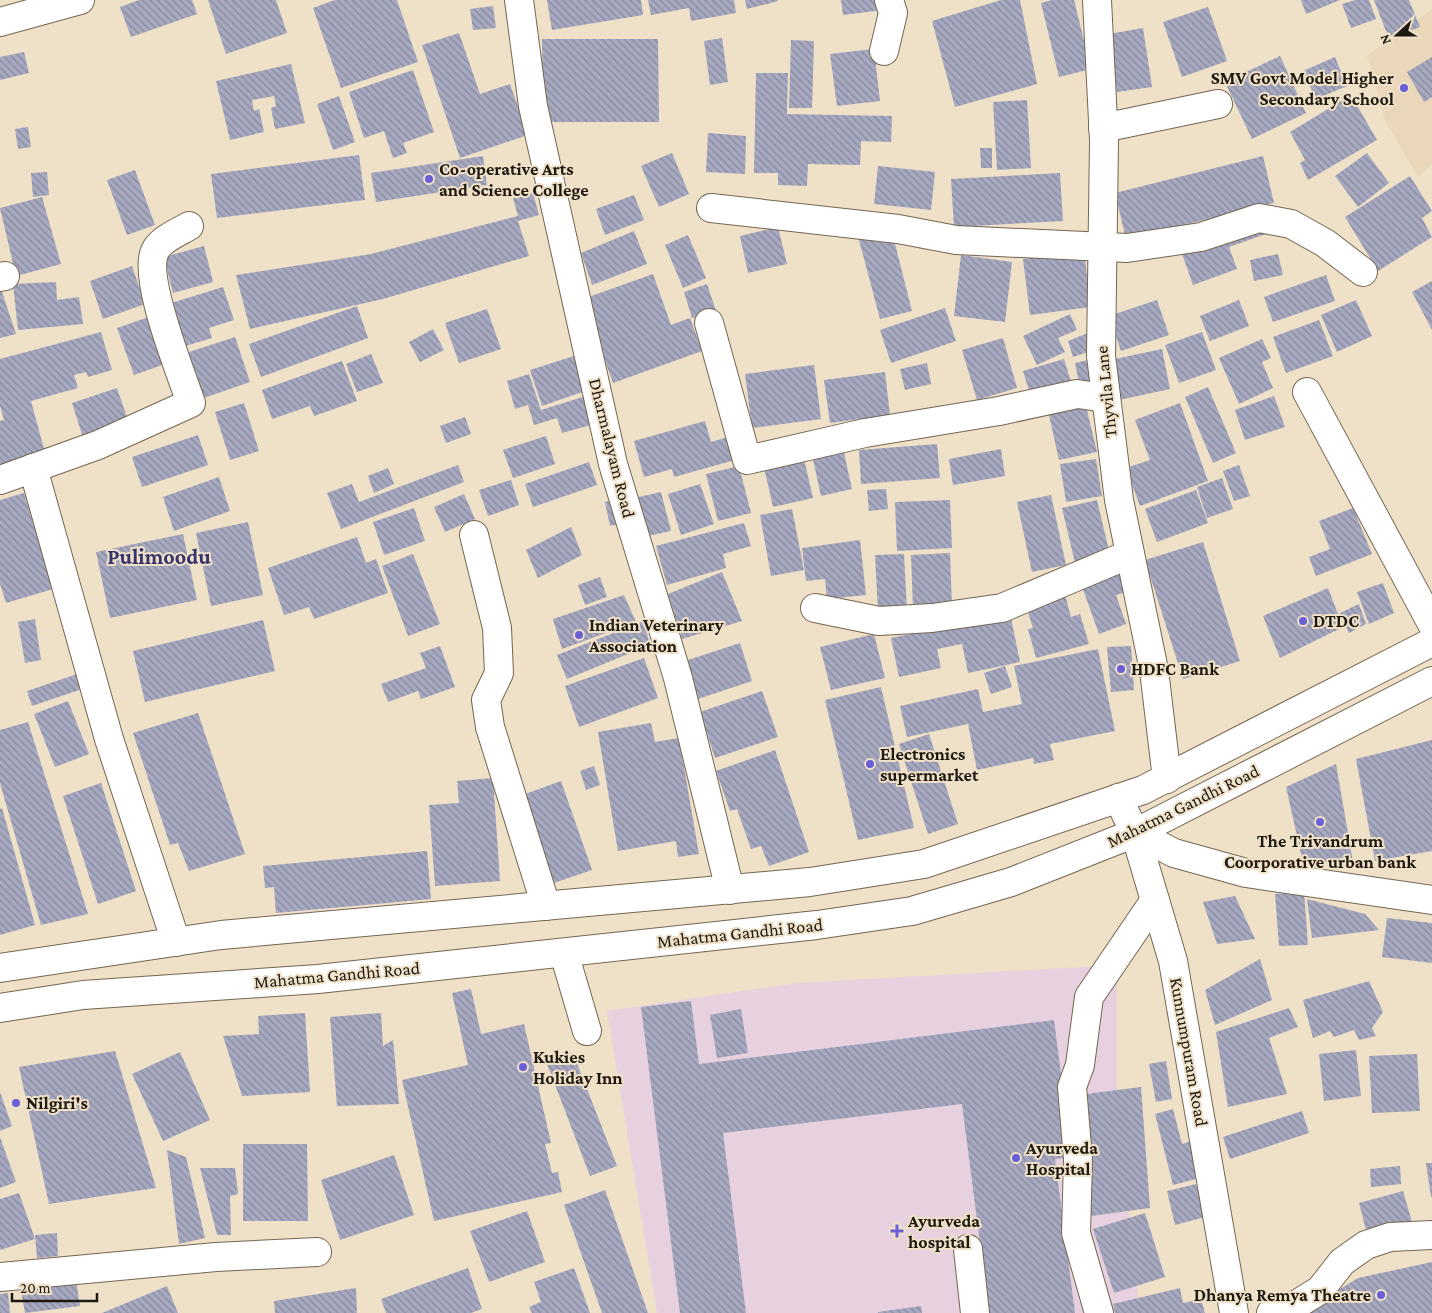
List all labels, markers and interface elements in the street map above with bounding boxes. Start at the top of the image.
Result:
north arrow [1372,10,1422,60]
text: N [1376,32,1394,47]
place label: SMV Govt Model Higher Secondary School [1211,68,1394,109]
marker: SMV Govt Model Higher Secondary School [1398,82,1410,94]
place label: Co-operative Arts and Science College [439,159,589,200]
marker: Co-operative Arts and Science College [423,173,435,185]
street label: Thyvila Lane [1091,345,1121,439]
street label: Dharmalayam Road [585,376,639,520]
district label: Pulimoodu [107,544,211,569]
place label: DTDC [1313,611,1359,631]
place label: Indian Veterinary Association [588,615,724,656]
marker: DTDC [1297,615,1309,627]
marker: Indian Veterinary Association [573,629,585,641]
place label: HDFC Bank [1131,659,1219,679]
marker: HDFC Bank [1115,663,1127,675]
place label: Electronics supermarket [880,744,979,785]
marker: Electronics supermarket [864,758,876,770]
street label: Mahatma Gandhi Road [1104,760,1263,851]
marker: The Trivandrum Coorporative urban bank [1314,816,1326,828]
place label: The Trivandrum Coorporative urban bank [1224,831,1416,872]
street label: Mahatma Gandhi Road [656,914,824,952]
street label: Mahatma Gandhi Road [253,958,421,992]
street label: Kunnumpuram Road [1166,976,1212,1128]
place label: Kukies Holiday Inn [533,1047,623,1088]
marker: Kukies Holiday Inn [517,1061,529,1073]
place label: Nilgiri's [26,1093,88,1113]
marker: Nilgiri's [10,1097,22,1109]
place label: Ayurveda Hospital [1025,1138,1098,1179]
marker: Ayurveda Hospital [1010,1152,1022,1164]
place label: Ayurveda hospital [907,1211,980,1252]
marker: Ayurveda hospital [890,1224,904,1238]
scale bar [12,1270,98,1302]
text: 20 m [20,1280,51,1296]
place label: Dhanya Remya Theatre [1194,1285,1371,1305]
marker: Dhanya Remya Theatre [1375,1289,1387,1301]

